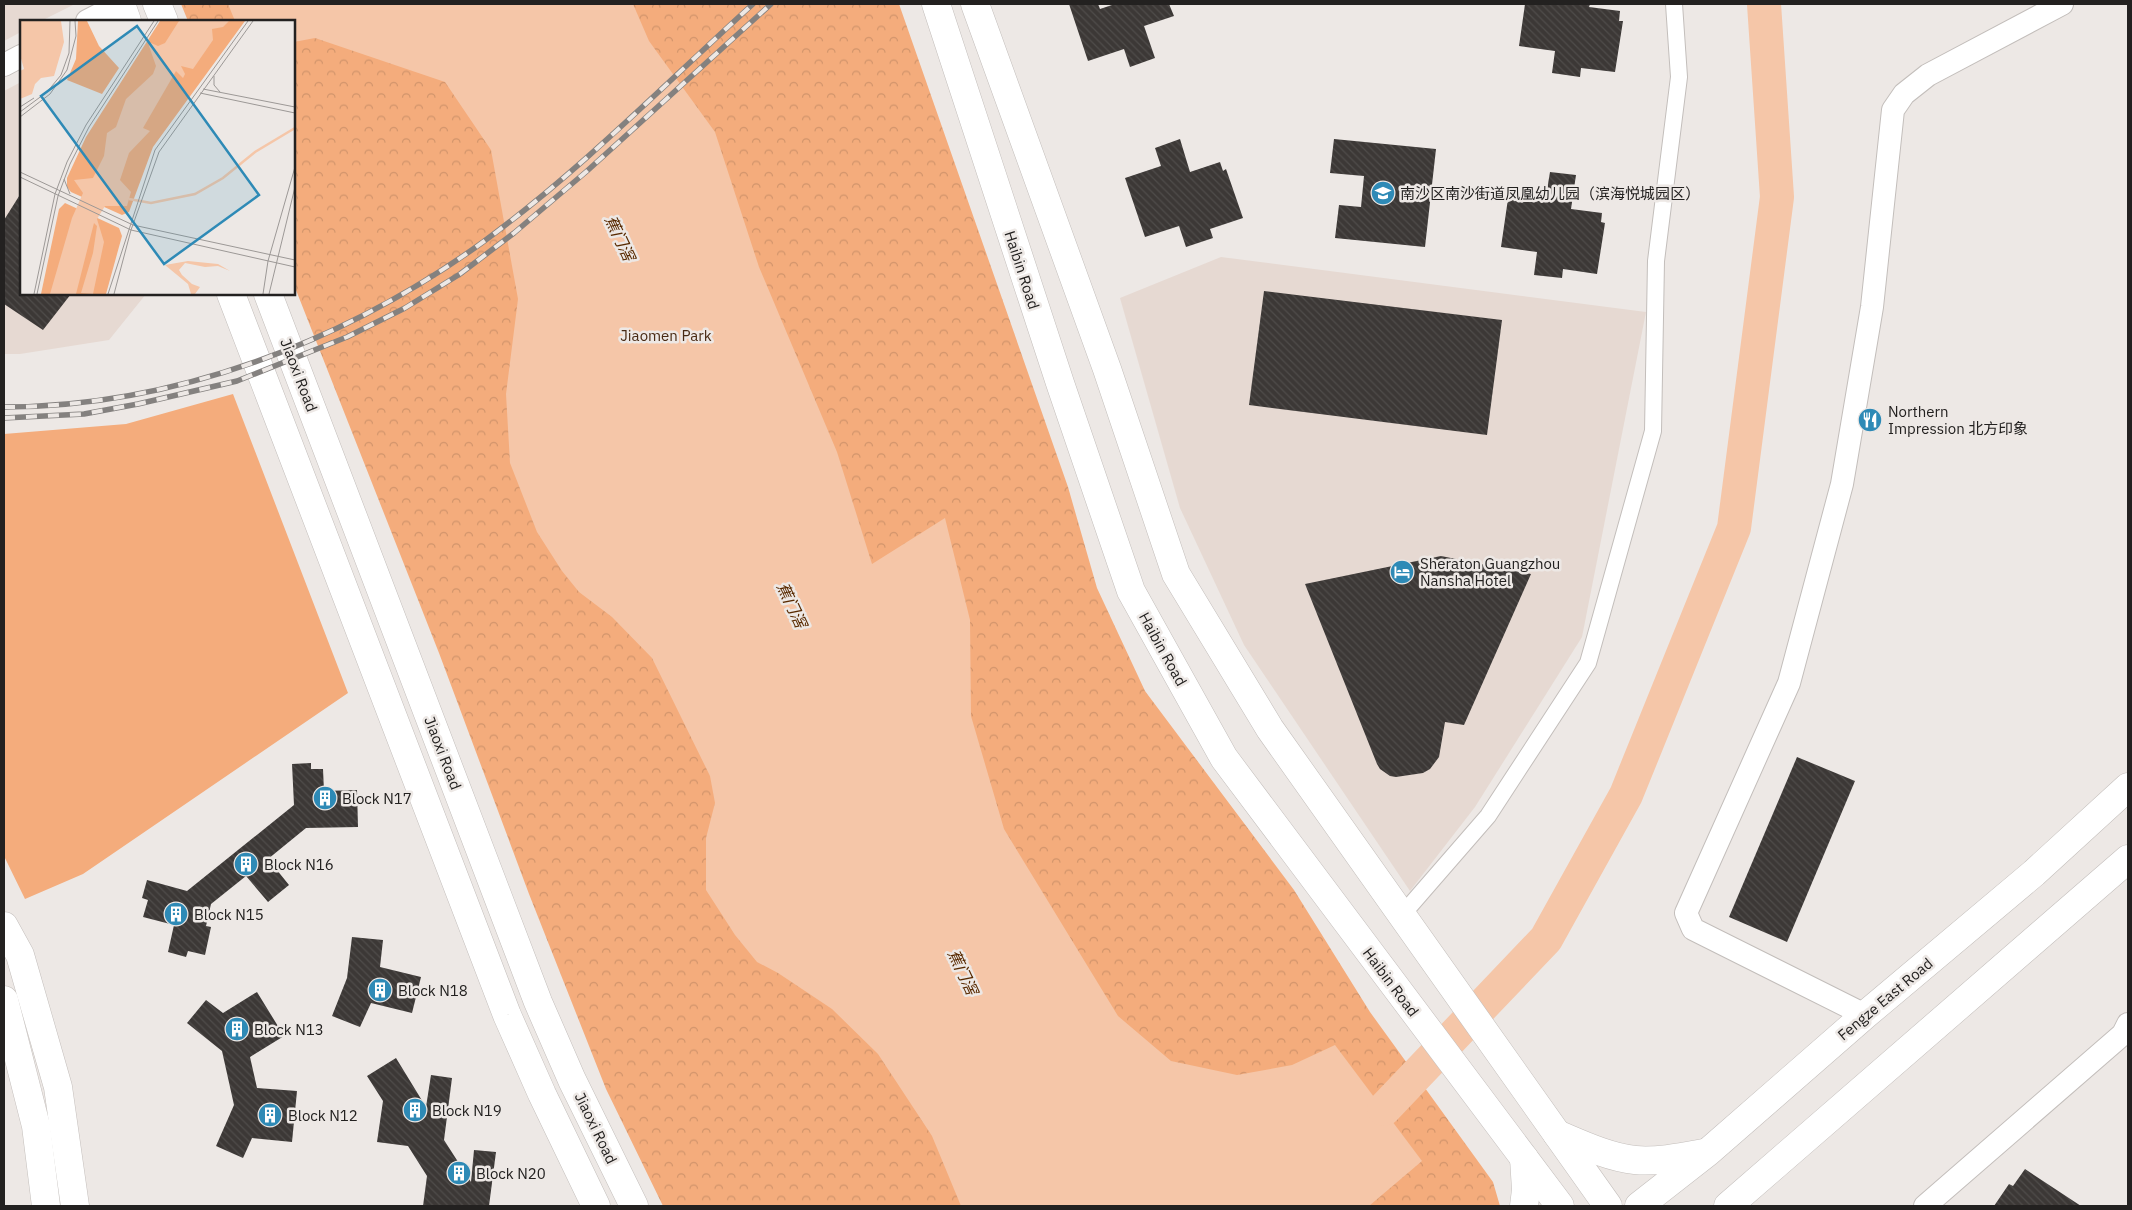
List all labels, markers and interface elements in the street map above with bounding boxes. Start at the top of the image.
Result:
inset map [20,20,295,295]
school or university icon: 南沙区南沙街道凤凰幼儿园（滨海悦城园区） [1370,180,1396,206]
place label: 南沙区南沙街道凤凰幼儿园（滨海悦城园区） [1400,184,1700,203]
water label: 蕉门滘 [601,212,640,266]
street label: Haibin Road [1000,228,1044,312]
park label: Jiaomen Park [620,326,712,345]
street label: Jiaoxi Road [276,336,322,414]
place label: Northern Impression 北方印象 [1888,402,2028,438]
restaurant icon: Northern Impression 北方印象 [1857,407,1883,433]
place label: Sheraton Guangzhou Nansha Hotel [1420,554,1560,590]
hotel icon: Sheraton Guangzhou Nansha Hotel [1389,559,1415,585]
water label: 蕉门滘 [773,579,812,633]
street label: Haibin Road [1135,609,1191,689]
street label: Jiaoxi Road [420,714,466,792]
building icon: Block N17 [312,785,338,811]
place label: Block N17 [342,789,412,808]
building icon: Block N16 [233,851,259,877]
place label: Block N16 [264,855,334,874]
building icon: Block N15 [163,901,189,927]
place label: Block N15 [194,905,264,924]
street label: Haibin Road [1359,944,1423,1020]
water label: 蕉门滘 [944,946,983,1000]
street label: Fengze East Road [1833,954,1937,1044]
building icon: Block N18 [367,977,393,1003]
place label: Block N18 [398,981,468,1000]
building icon: Block N13 [224,1016,250,1042]
place label: Block N13 [254,1020,324,1039]
street label: Jiaoxi Road [571,1089,621,1167]
building icon: Block N19 [402,1097,428,1123]
place label: Block N19 [432,1101,502,1120]
building icon: Block N12 [257,1102,283,1128]
place label: Block N12 [288,1106,358,1125]
building icon: Block N20 [446,1160,472,1186]
place label: Block N20 [476,1164,546,1183]

